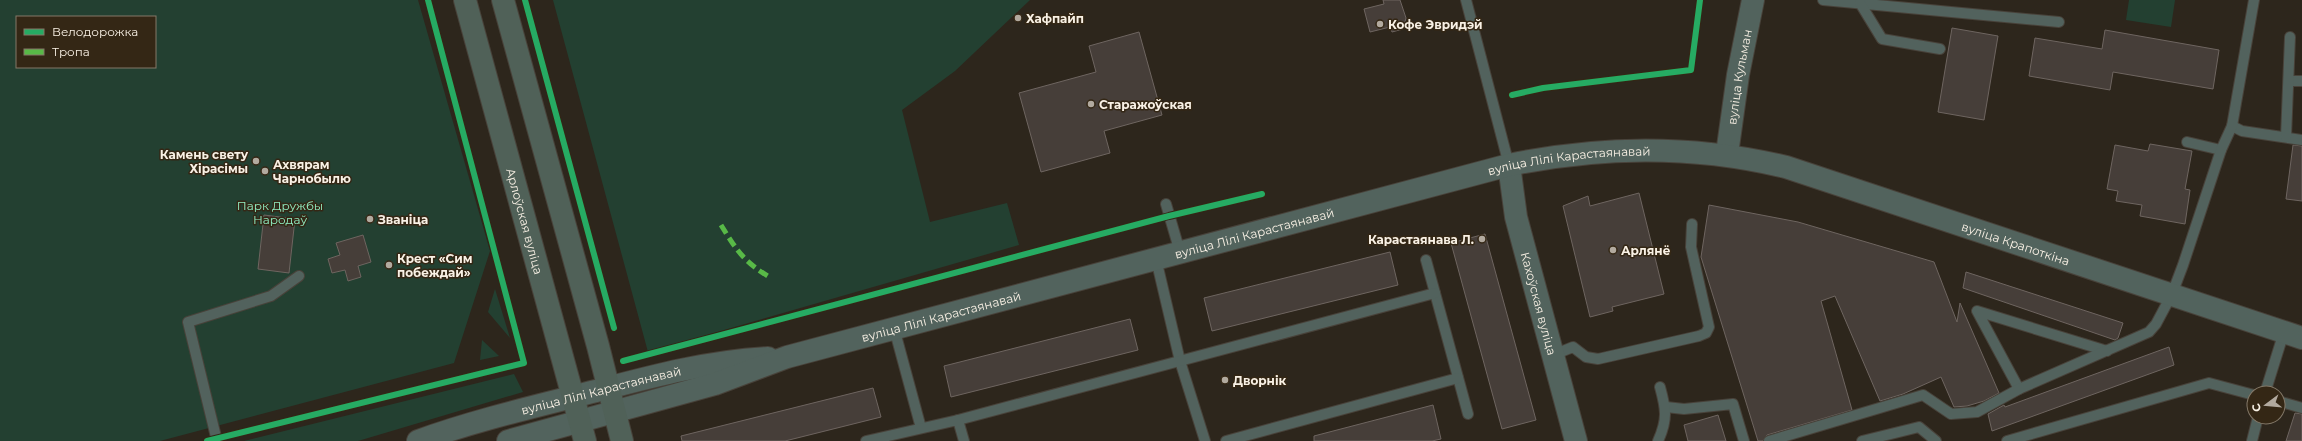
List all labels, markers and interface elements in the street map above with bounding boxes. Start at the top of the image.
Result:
place label: Хафпайп [1026,11,1084,26]
marker: Хафпайп [1013,13,1023,23]
legend [16,16,156,68]
place label: Кофе Эвридэй [1388,17,1483,32]
marker: Кофе Эвридэй [1375,19,1385,29]
text: Велодорожка [52,24,138,39]
street label: вуліца Кульман [1724,28,1754,126]
text: Тропа [52,44,90,59]
place label: Старажоўская [1099,97,1192,112]
marker: Старажоўская [1086,99,1096,109]
street label: вуліца Лілі Карастаянавай [1486,143,1651,178]
place label: Камень свету Хірасімы [160,147,249,176]
marker: Камень свету Хірасімы [251,156,261,166]
place label: Ахвярам Чарнобылю [273,157,351,186]
marker: Ахвярам Чарнобылю [260,166,270,176]
street label: Арлоўская вуліца [504,166,547,276]
park label: Парк Дружбы Народаў [237,198,323,227]
street label: вуліца Лілі Карастаянавай [1173,204,1336,261]
place label: Званіца [377,212,428,227]
marker: Званіца [365,214,375,224]
street label: вуліца Крапоткіна [1960,218,2072,268]
place label: Карастаянава Л. [1368,232,1474,247]
marker: Карастаянава Л. [1477,234,1487,244]
place label: Арлянё [1621,243,1671,258]
marker: Арлянё [1608,245,1618,255]
street label: Кахоўская вуліца [1518,250,1560,357]
place label: Крест «Сим побеждай» [397,251,472,280]
marker: Крест «Сим побеждай» [384,260,394,270]
street label: вуліца Лілі Карастаянавай [860,288,1022,344]
street label: вуліца Лілі Карастаянавай [519,363,682,417]
place label: Дворнік [1233,373,1287,388]
marker: Дворнік [1220,375,1230,385]
north arrow [2246,385,2286,425]
text: С [2249,402,2264,414]

